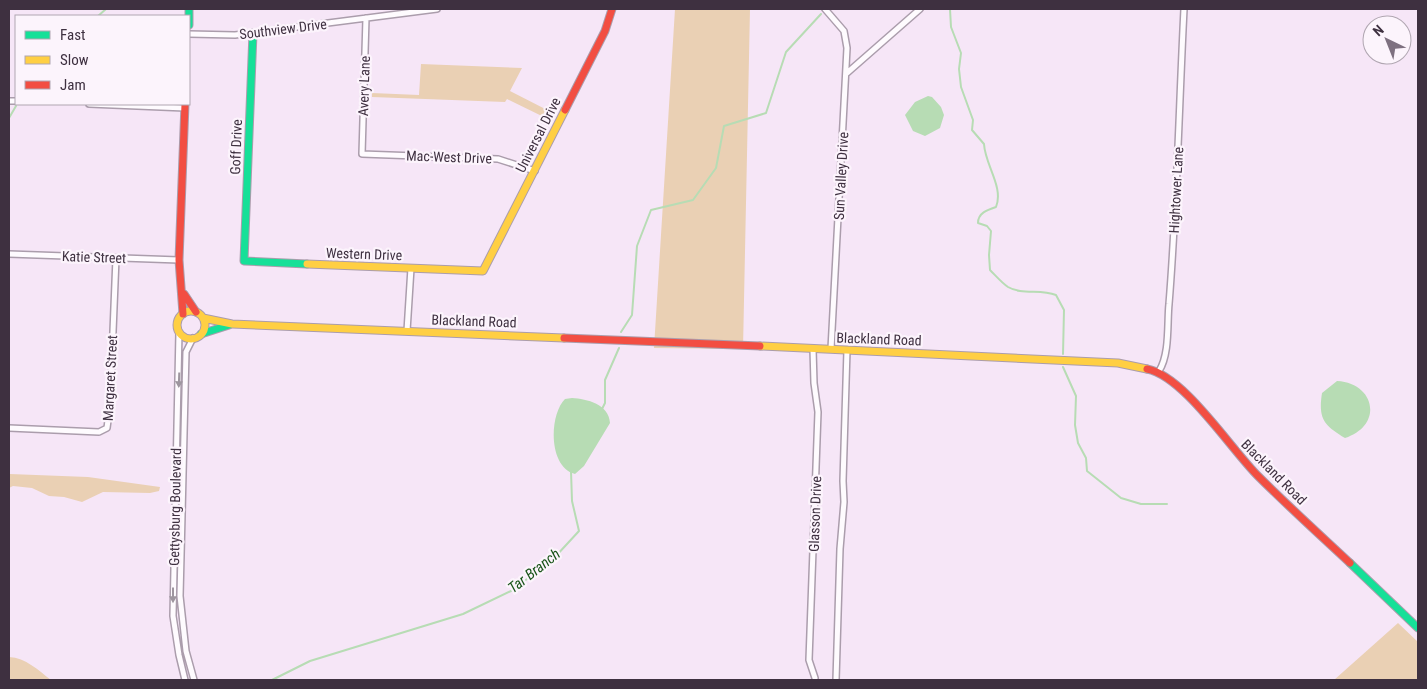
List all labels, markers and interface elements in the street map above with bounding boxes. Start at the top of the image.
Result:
legend [15,15,190,105]
north arrow [1362,15,1412,65]
street label: Southview Drive [238,16,328,42]
text: N [1370,22,1387,39]
text: Fast [60,26,85,44]
text: Slow [60,51,89,69]
street label: Avery Lane [355,55,373,116]
text: Jam [60,76,86,94]
street label: Universal Drive [512,94,564,175]
street label: Goff Drive [227,119,245,175]
street label: Sun Valley Drive [831,131,851,220]
street label: Hightower Lane [1166,146,1186,234]
street label: Mac-West Drive [406,148,493,167]
street label: Western Drive [326,245,403,263]
street label: Katie Street [62,248,126,266]
street label: Blackland Road [431,312,517,330]
street label: Blackland Road [836,330,922,348]
street label: Margaret Street [100,335,120,421]
one-way arrow [174,373,182,389]
street label: Blackland Road [1238,436,1310,508]
street label: Gettysburg Boulevard [166,448,184,566]
street label: Glasson Drive [806,475,824,552]
water label: Tar Branch [504,545,564,597]
one-way arrow [169,587,177,603]

